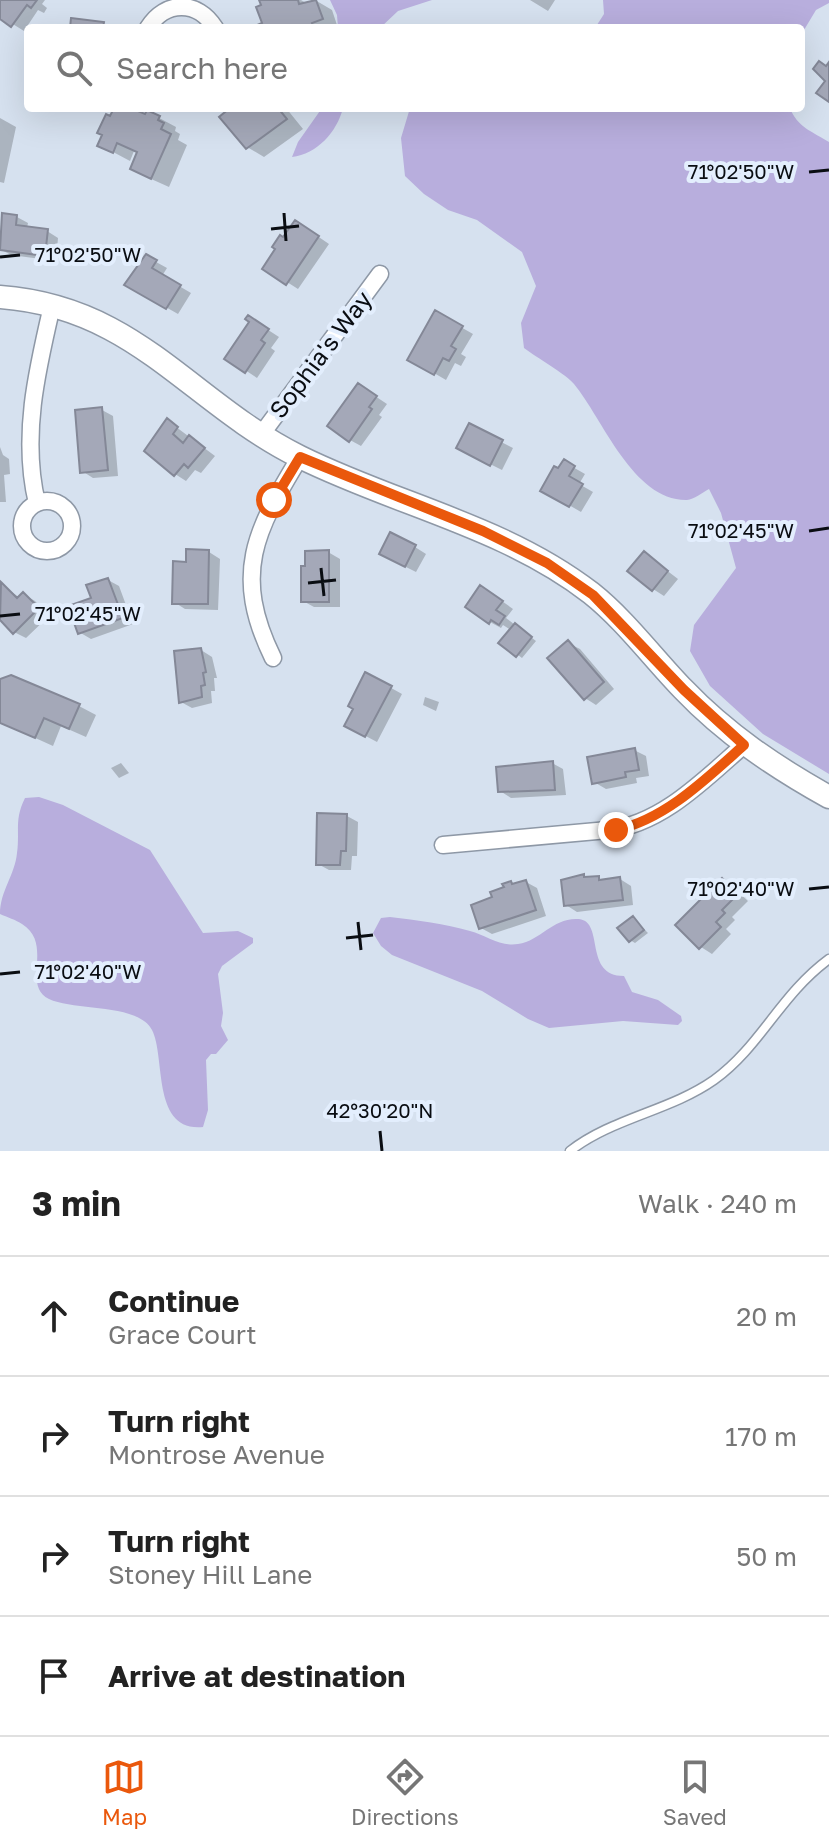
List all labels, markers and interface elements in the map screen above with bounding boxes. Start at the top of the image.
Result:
search box [24,24,805,112]
icon: search [52,46,96,90]
text: Search here [116,50,288,86]
text: 71°02'50"W [688,159,794,183]
text: 71°02'50"W [35,242,141,266]
street label: Sophia's Way [263,285,377,423]
route start [256,482,292,518]
text: 71°02'45"W [688,518,794,542]
text: 71°02'45"W [35,601,141,625]
route end [598,812,634,848]
text: 71°02'40"W [688,876,794,900]
text: 71°02'40"W [35,959,141,983]
text: 42°30'20"N [326,1098,434,1122]
text: 3 min [32,1183,121,1223]
text: Walk · 240 m [638,1188,797,1219]
text: Continue [108,1283,239,1319]
icon: ahead [32,1294,76,1338]
text: 20 m [736,1301,797,1332]
text: Grace Court [108,1319,257,1350]
text: Turn right [108,1403,250,1439]
icon: right [32,1414,76,1458]
text: 170 m [725,1421,797,1452]
text: Montrose Avenue [108,1439,325,1470]
text: Turn right [108,1523,250,1559]
icon: right [32,1534,76,1578]
text: 50 m [736,1541,797,1572]
text: Stoney Hill Lane [108,1559,312,1590]
icon: arrive [32,1654,76,1698]
text: Arrive at destination [108,1658,405,1694]
tab: Map [102,1755,147,1830]
tab: Directions [351,1755,459,1830]
tab: Saved [663,1755,727,1830]

